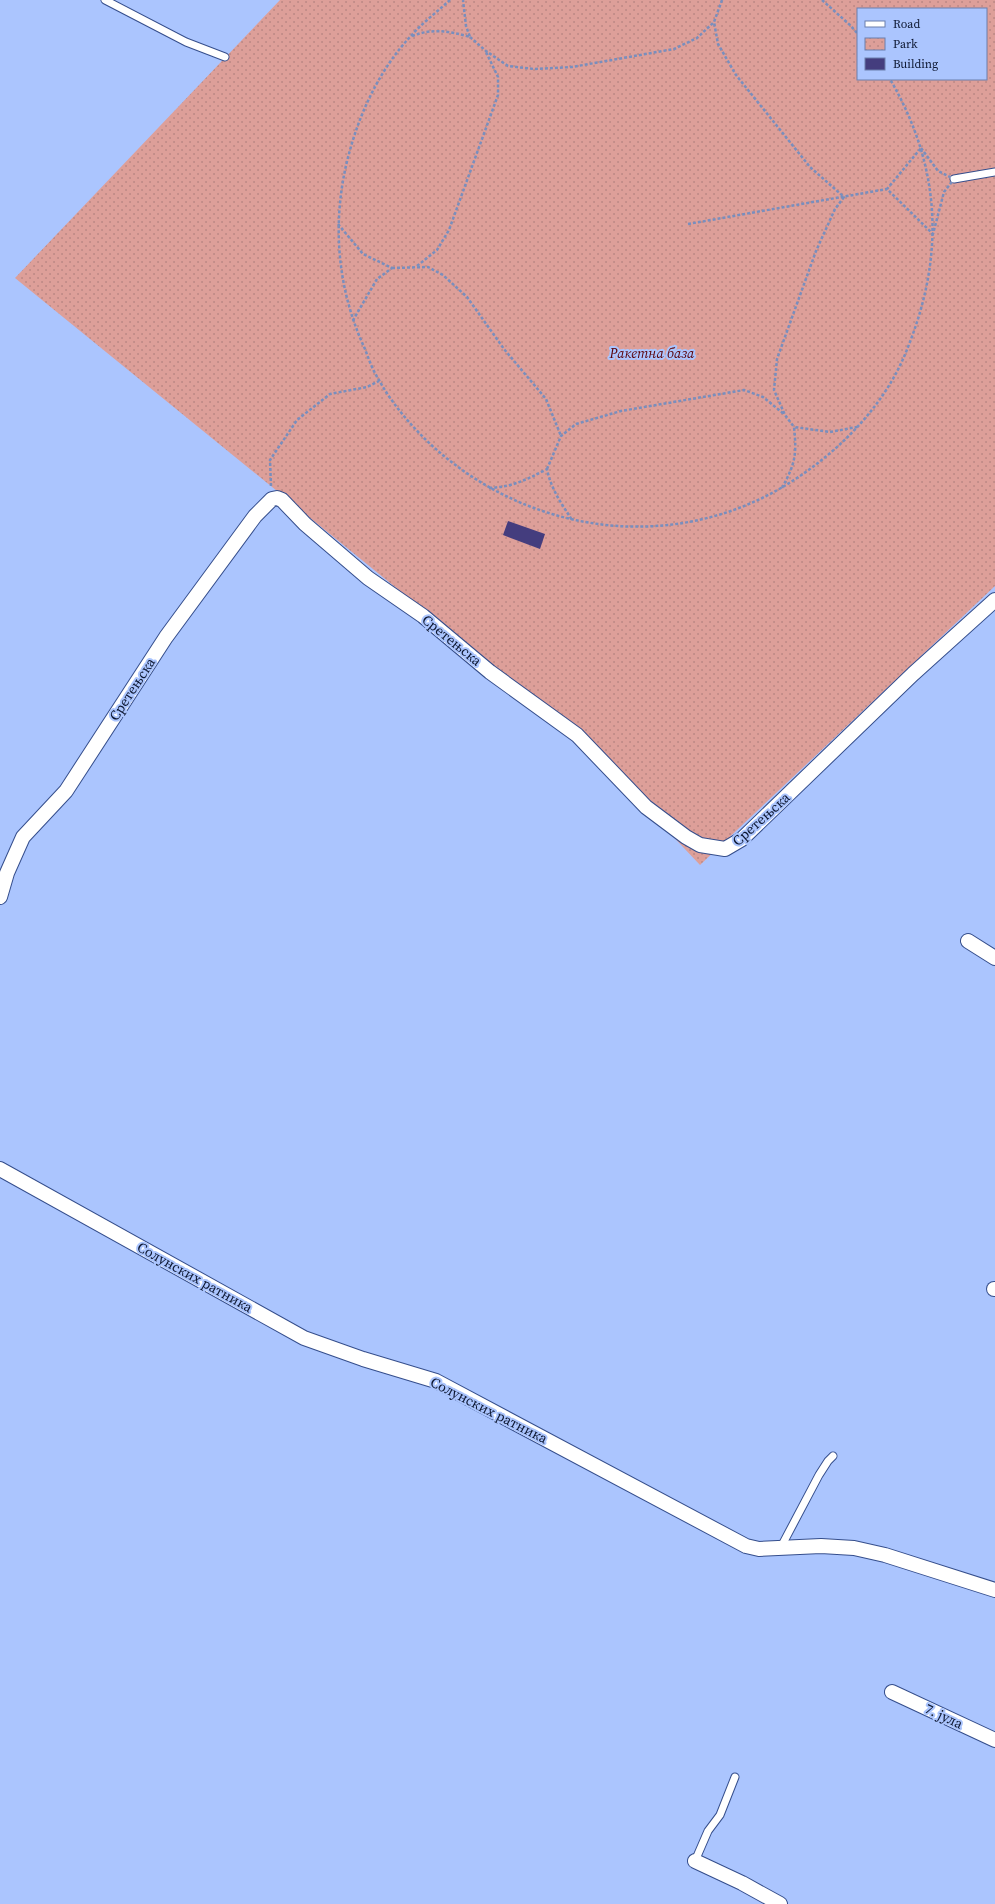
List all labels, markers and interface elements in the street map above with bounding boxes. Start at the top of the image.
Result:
legend [857,8,987,80]
text: Road [893,16,920,32]
text: Park [893,36,918,52]
text: Building [893,56,938,72]
park label: Ракетна база [609,343,695,363]
street label: Сретењска [418,610,487,671]
street label: Сретењска [104,653,160,724]
street label: Сретењска [728,787,795,850]
street label: Солунских ратника [134,1237,257,1317]
street label: Солунских ратника [427,1372,552,1449]
street label: 7. јула [922,1698,967,1734]

